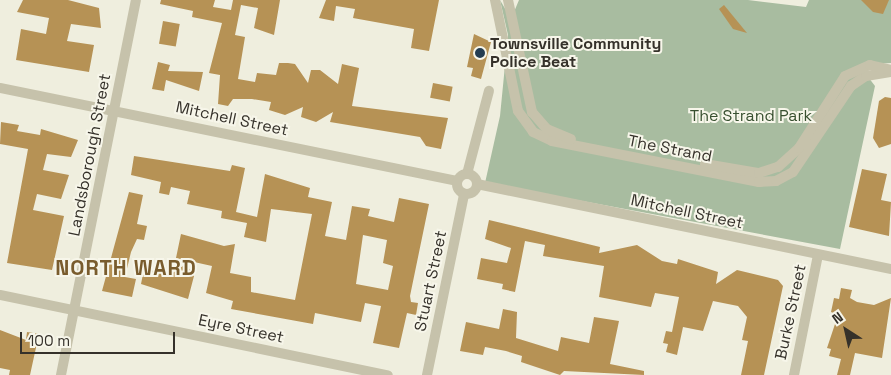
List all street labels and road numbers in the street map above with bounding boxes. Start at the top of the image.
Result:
street label: Landsborough Street [65,72,115,238]
street label: Mitchell Street [174,98,290,140]
street label: The Strand [626,131,714,167]
street label: Mitchell Street [629,191,745,233]
street label: Stuart Street [411,229,451,333]
street label: Burke Street [772,263,810,361]
street label: Eyre Street [196,311,286,347]

